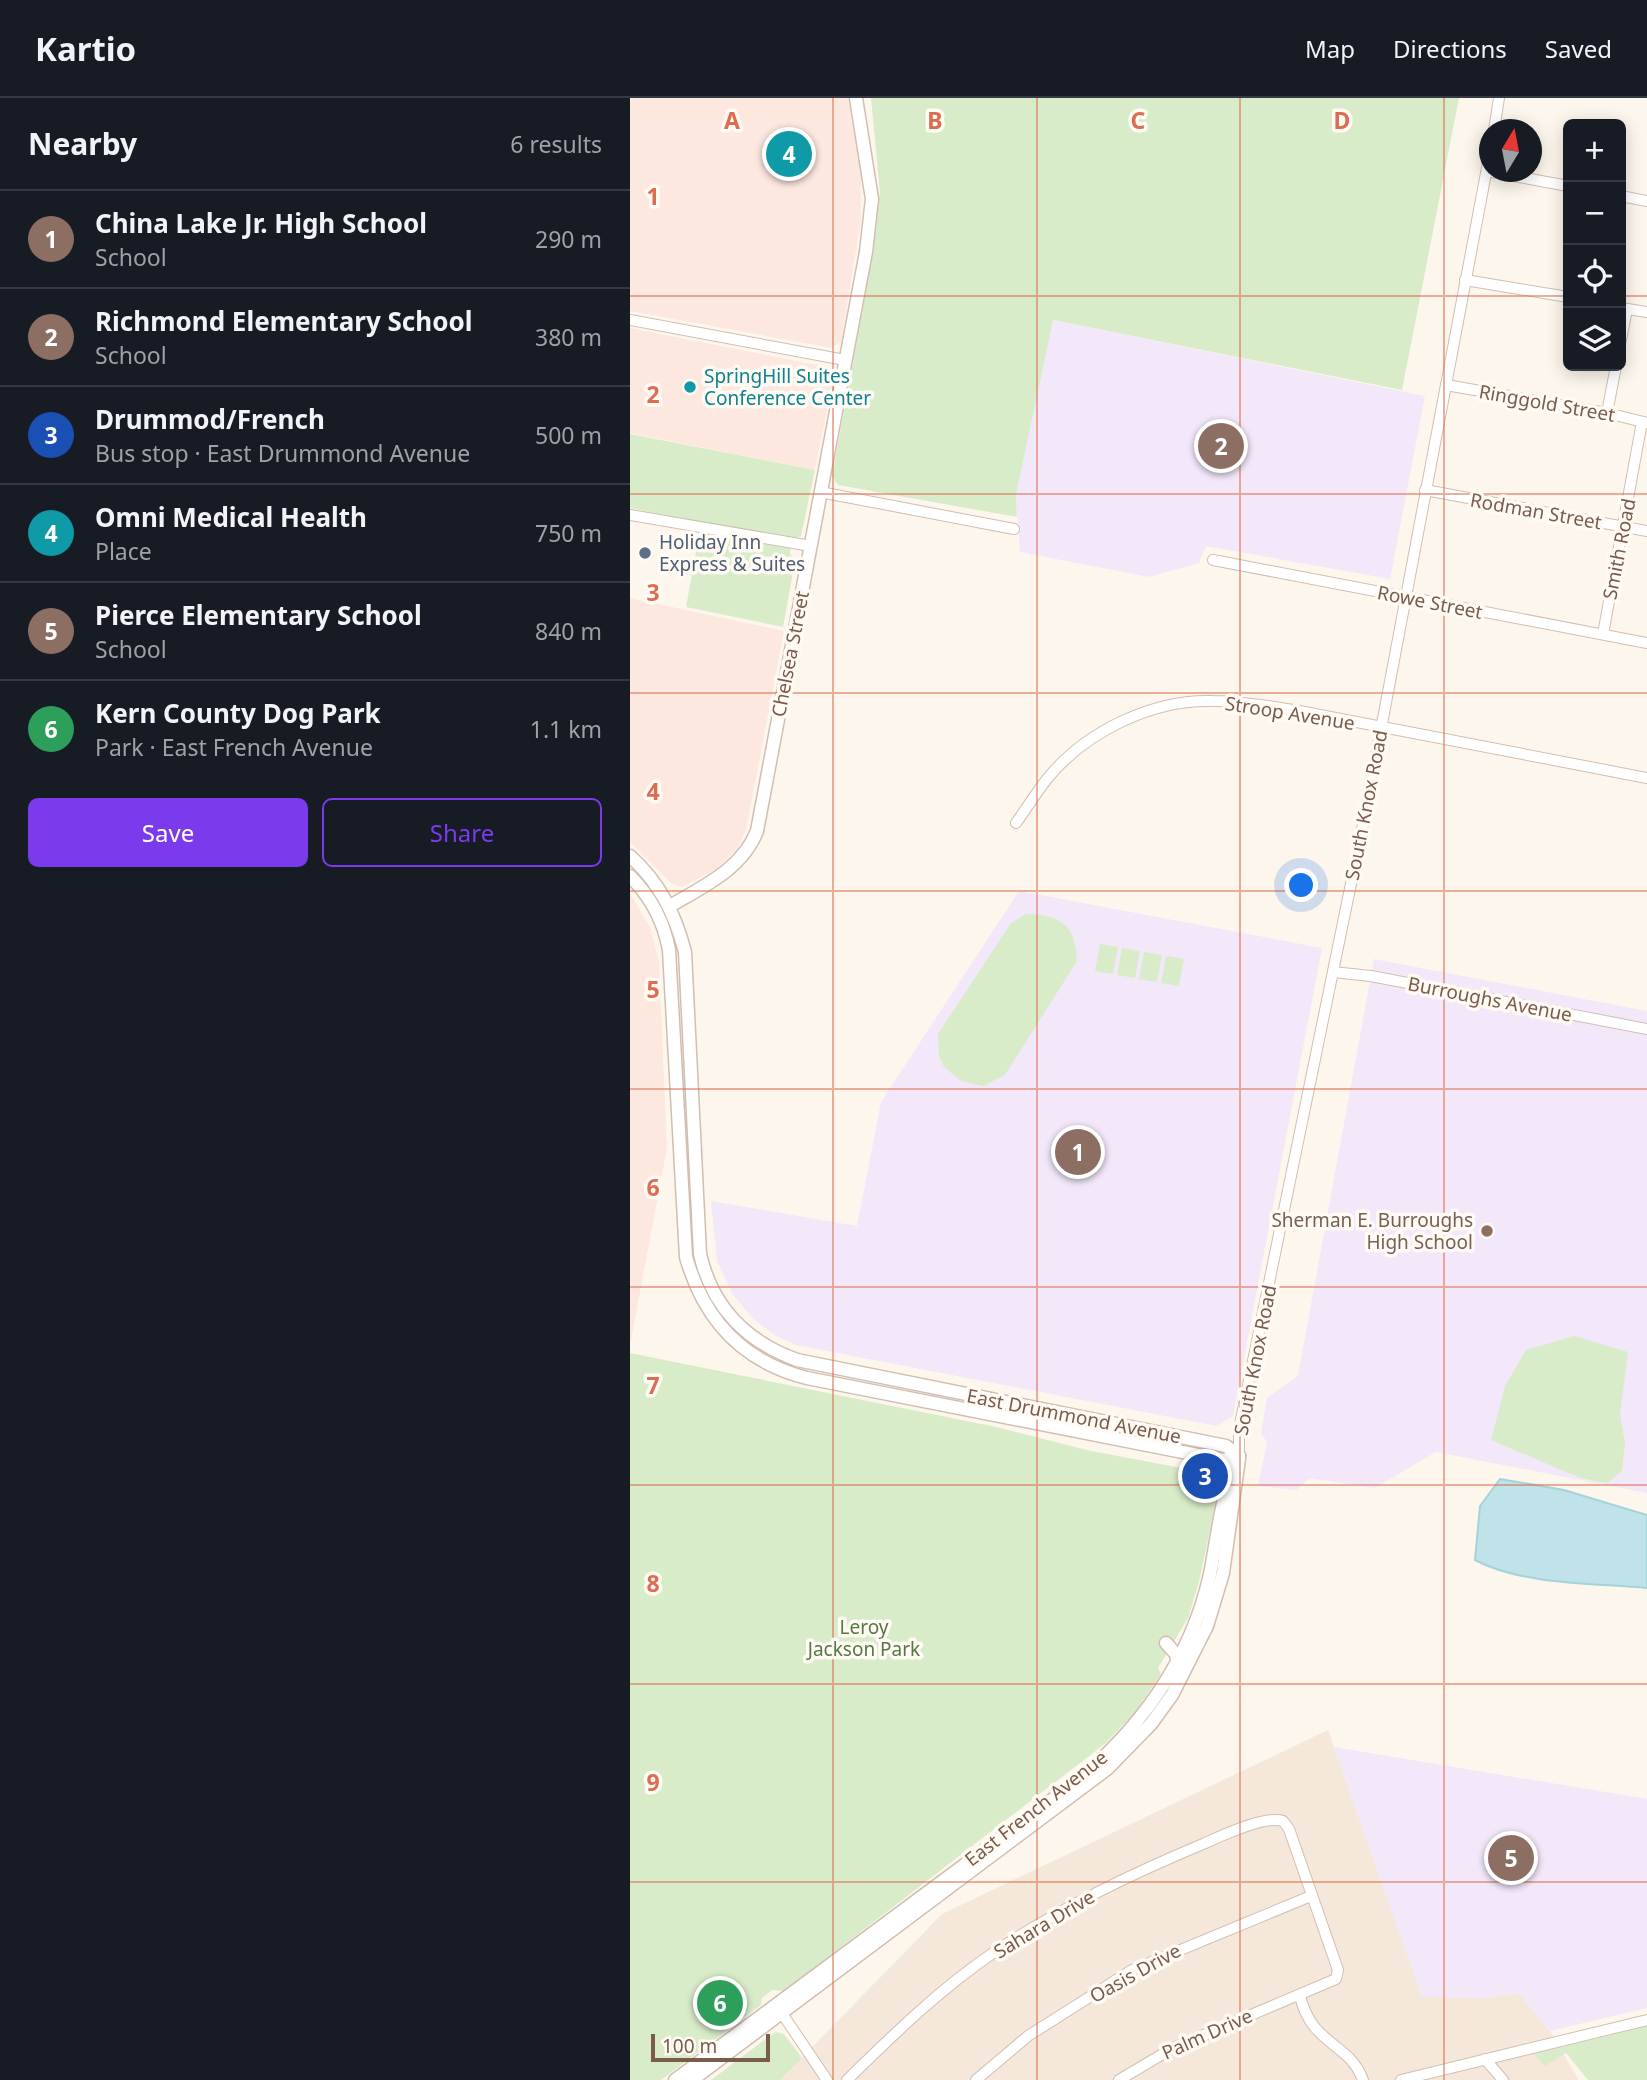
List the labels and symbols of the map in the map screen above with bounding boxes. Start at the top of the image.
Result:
text: A [724,104,740,136]
text: B [927,104,943,136]
text: C [1131,104,1146,136]
text: D [1334,104,1350,136]
north arrow [1479,119,1542,182]
pin: 4 [766,128,812,180]
text: 1 [646,180,660,212]
place label: SpringHill Suites Conference Center [704,363,871,411]
text: 2 [646,378,660,410]
street label: Ringgold Street [1477,378,1617,428]
marker: SpringHill Suites Conference Center [682,379,698,395]
pin: 2 [1198,420,1244,472]
street label: Rodman Street [1468,487,1604,535]
street label: Smith Road [1596,496,1642,602]
place label: Holiday Inn Express & Suites [659,529,805,577]
marker: Holiday Inn Express & Suites [637,545,653,561]
text: 3 [646,576,660,608]
street label: Rowe Street [1375,579,1485,625]
street label: Chelsea Street [765,589,815,719]
street label: Stroop Avenue [1223,690,1357,736]
street label: South Knox Road [1339,728,1393,882]
text: 4 [646,775,660,807]
your location [1284,868,1318,902]
street label: Burroughs Avenue [1406,970,1574,1028]
text: 5 [646,973,660,1005]
pin: 1 [1055,1126,1101,1178]
text: 6 [646,1171,660,1203]
place label: Sherman E. Burroughs High School [1271,1207,1473,1255]
marker: Sherman E. Burroughs High School [1479,1223,1495,1239]
street label: South Knox Road [1228,1283,1282,1437]
text: 7 [646,1369,660,1401]
street label: East Drummond Avenue [965,1382,1183,1450]
pin: 3 [1182,1450,1228,1502]
text: 8 [646,1567,660,1599]
park label: Leroy Jackson Park [806,1614,920,1662]
street label: East French Avenue [959,1744,1113,1872]
text: 9 [646,1766,660,1798]
pin: 5 [1488,1832,1534,1884]
street label: Sahara Drive [989,1884,1099,1964]
street label: Oasis Drive [1085,1937,1185,2009]
pin: 6 [697,1977,743,2029]
street label: Palm Drive [1158,2002,1256,2066]
scale bar [651,2031,770,2063]

